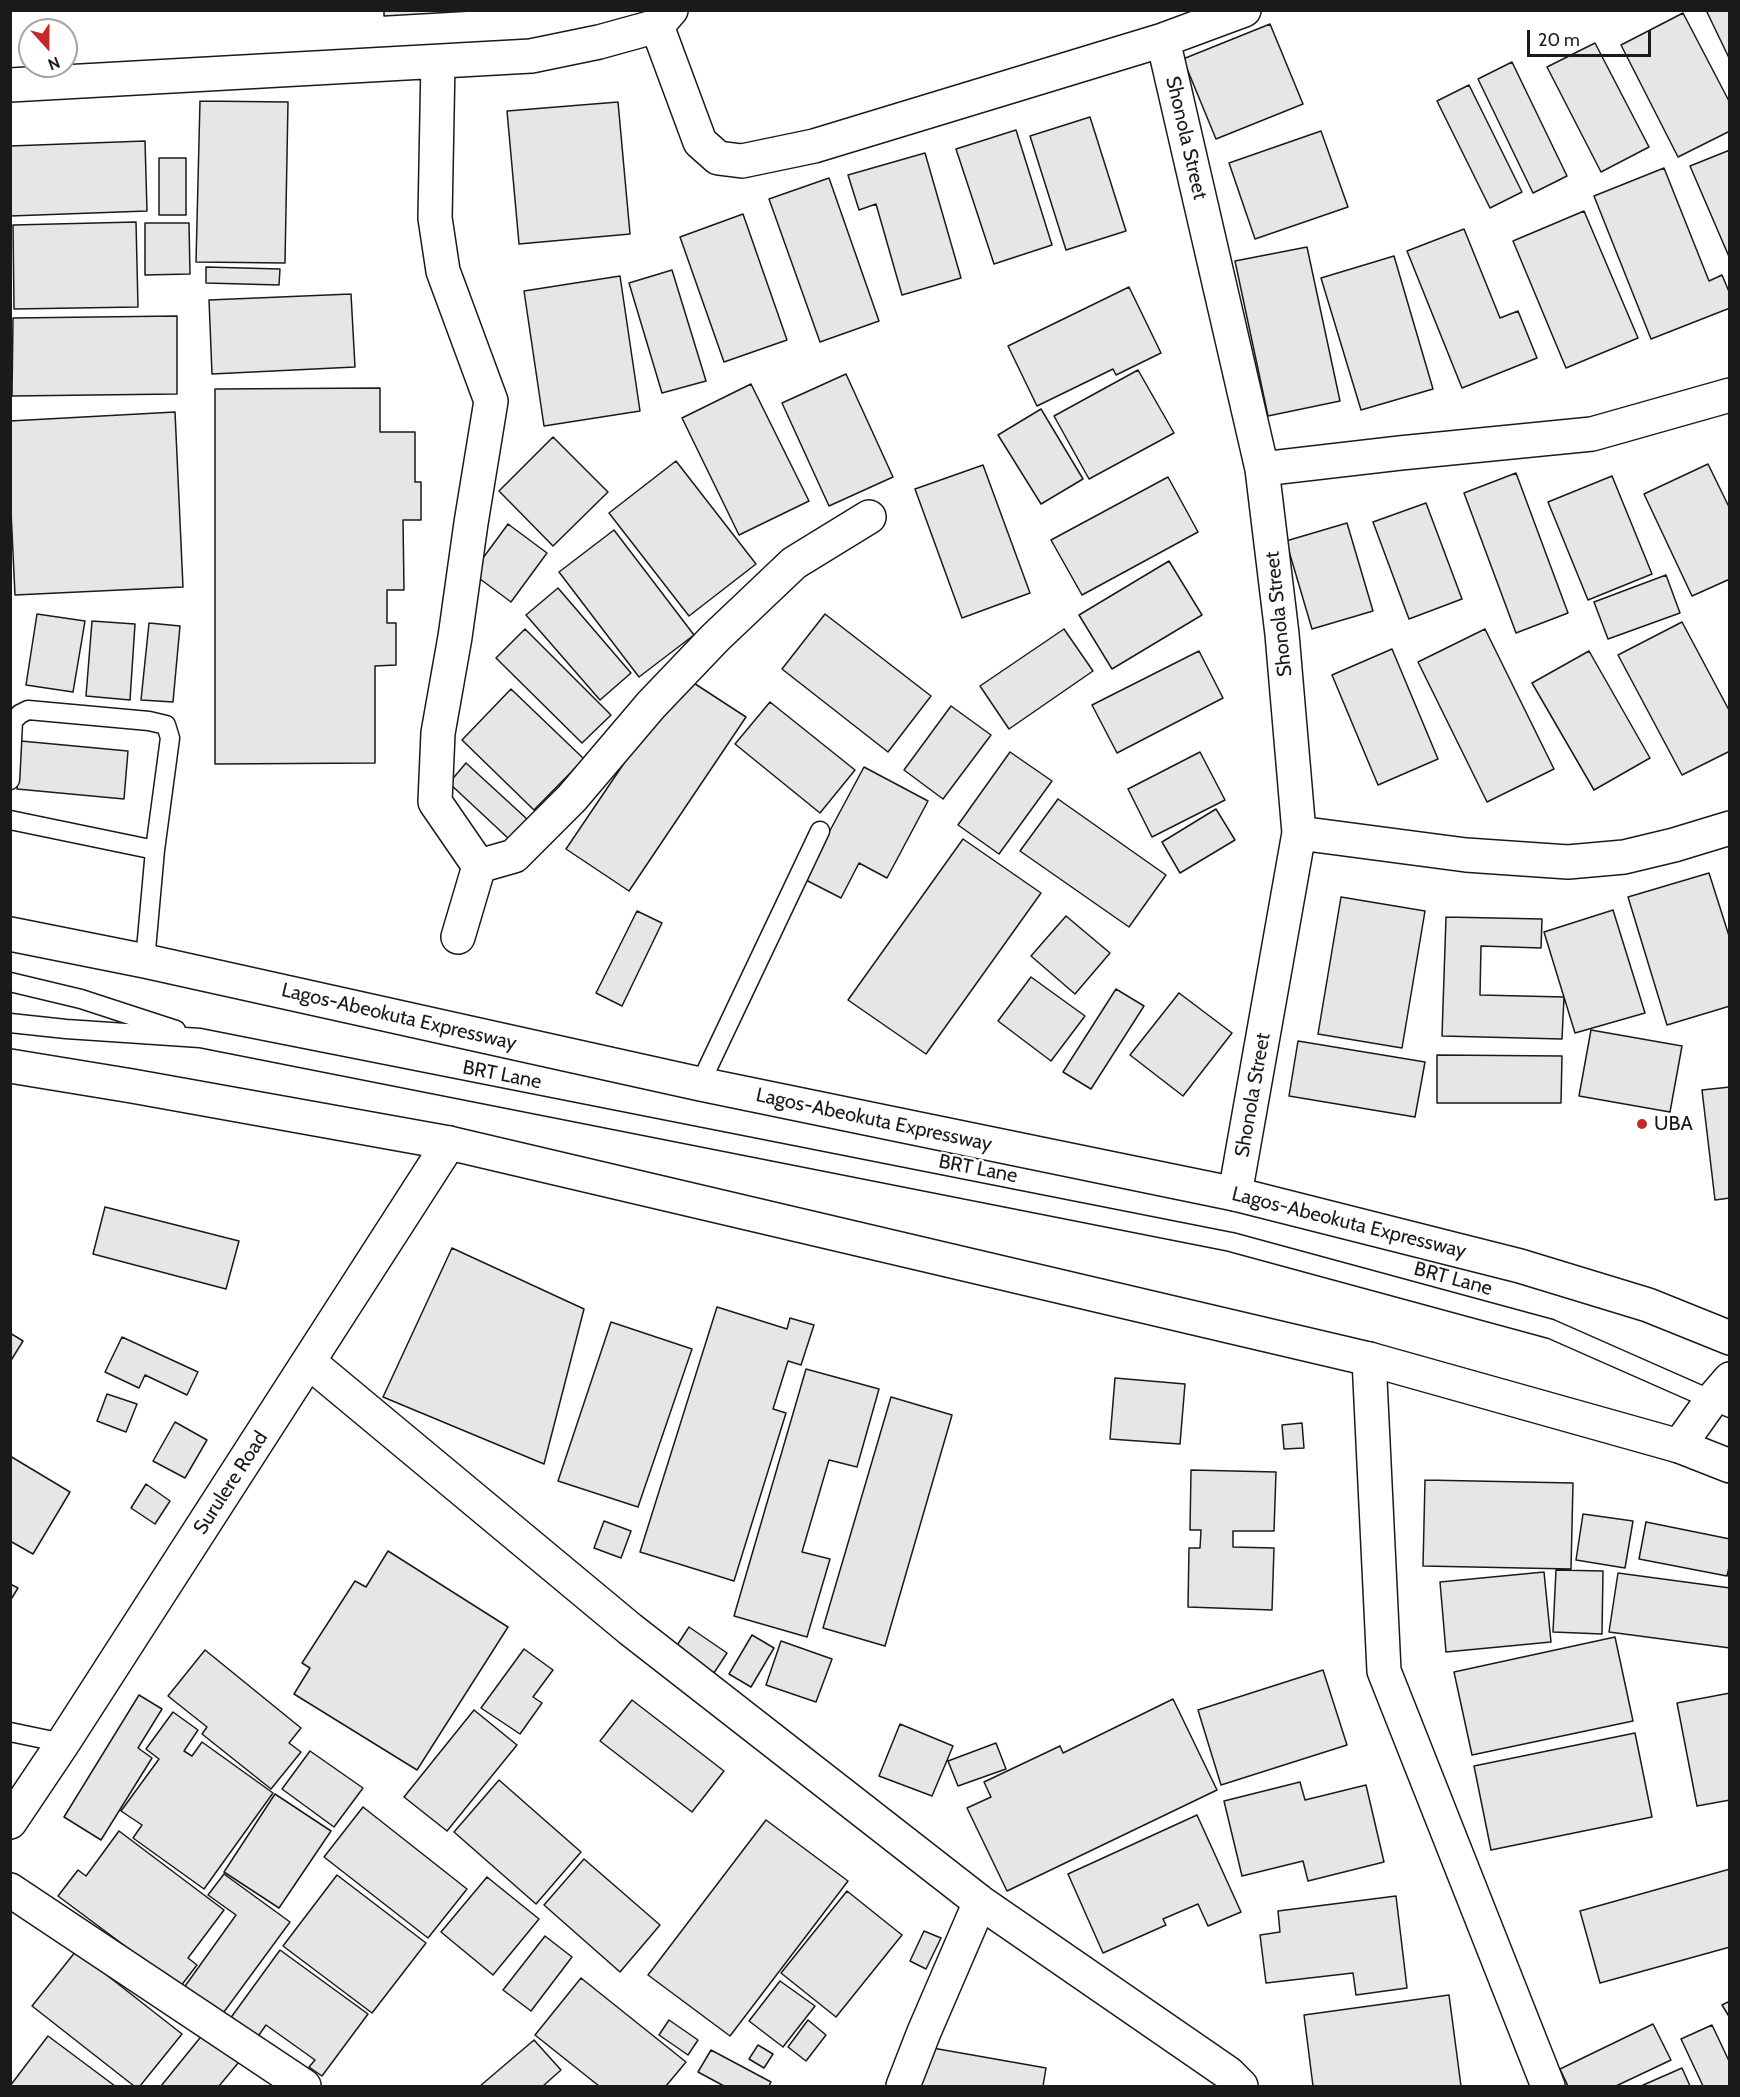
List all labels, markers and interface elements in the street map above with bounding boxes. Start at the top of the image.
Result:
north arrow [18,18,78,78]
scale bar [1530,18,1654,56]
text: 20 m [1538,29,1580,51]
text: N [45,53,63,74]
street label: Shonola Street [1160,74,1212,202]
street label: Shonola Street [1260,550,1298,678]
street label: Lagos-Abeokuta Expressway [279,978,519,1056]
street label: Shonola Street [1230,1031,1276,1159]
street label: BRT Lane [460,1056,544,1094]
street label: Lagos-Abeokuta Expressway [754,1083,994,1157]
place label: UBA [1654,1112,1693,1136]
marker: UBA [1635,1117,1649,1131]
street label: BRT Lane [936,1150,1020,1188]
street label: Lagos-Abeokuta Expressway [1229,1182,1469,1264]
street label: BRT Lane [1411,1257,1495,1301]
street label: Surulere Road [189,1427,273,1539]

